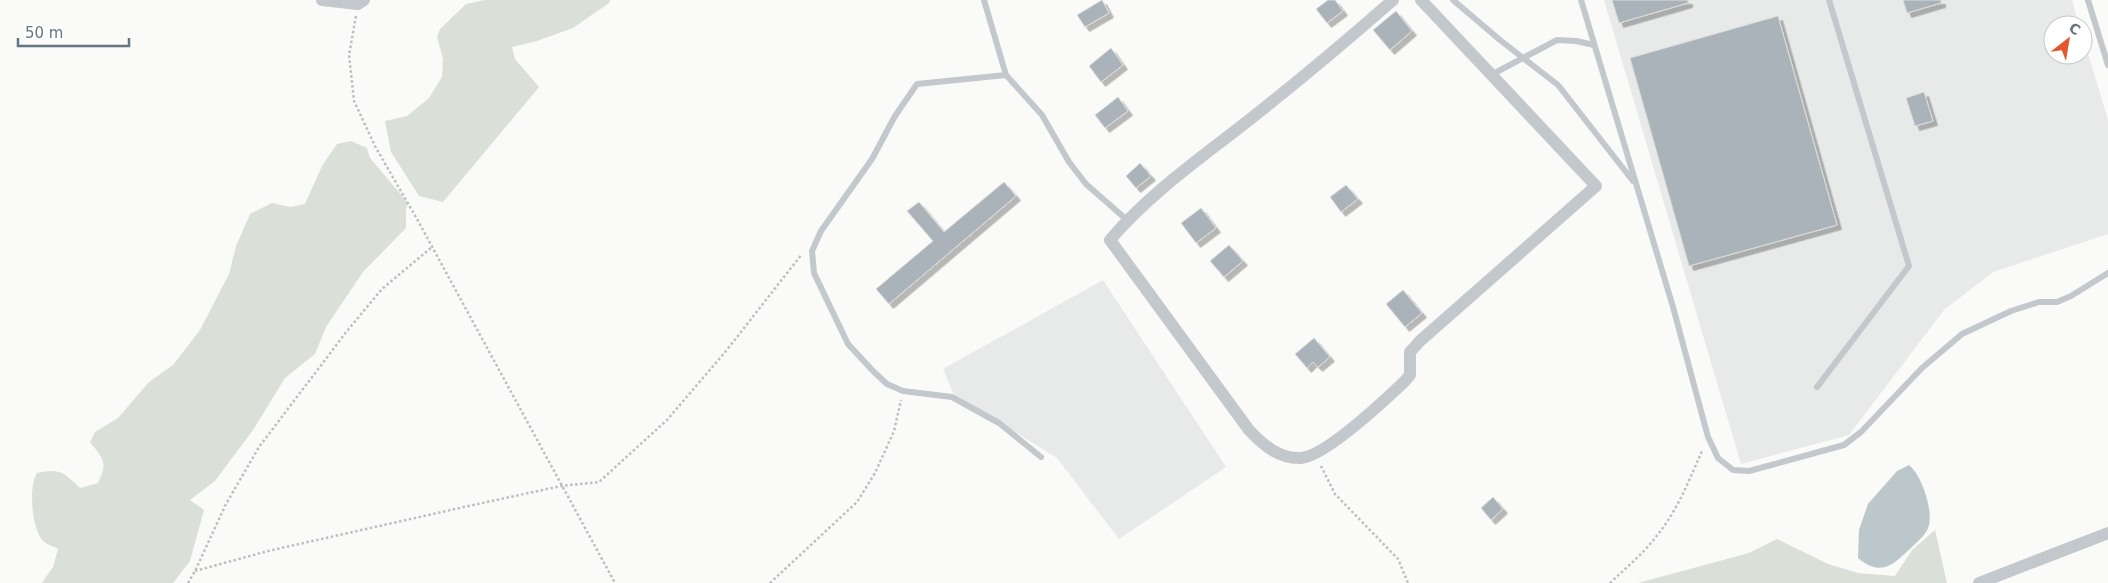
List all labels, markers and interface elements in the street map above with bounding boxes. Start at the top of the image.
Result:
scale bar [18,15,129,47]
north arrow [2043,15,2093,65]
text: С [2066,19,2083,38]
text: 50 m [25,24,63,42]

